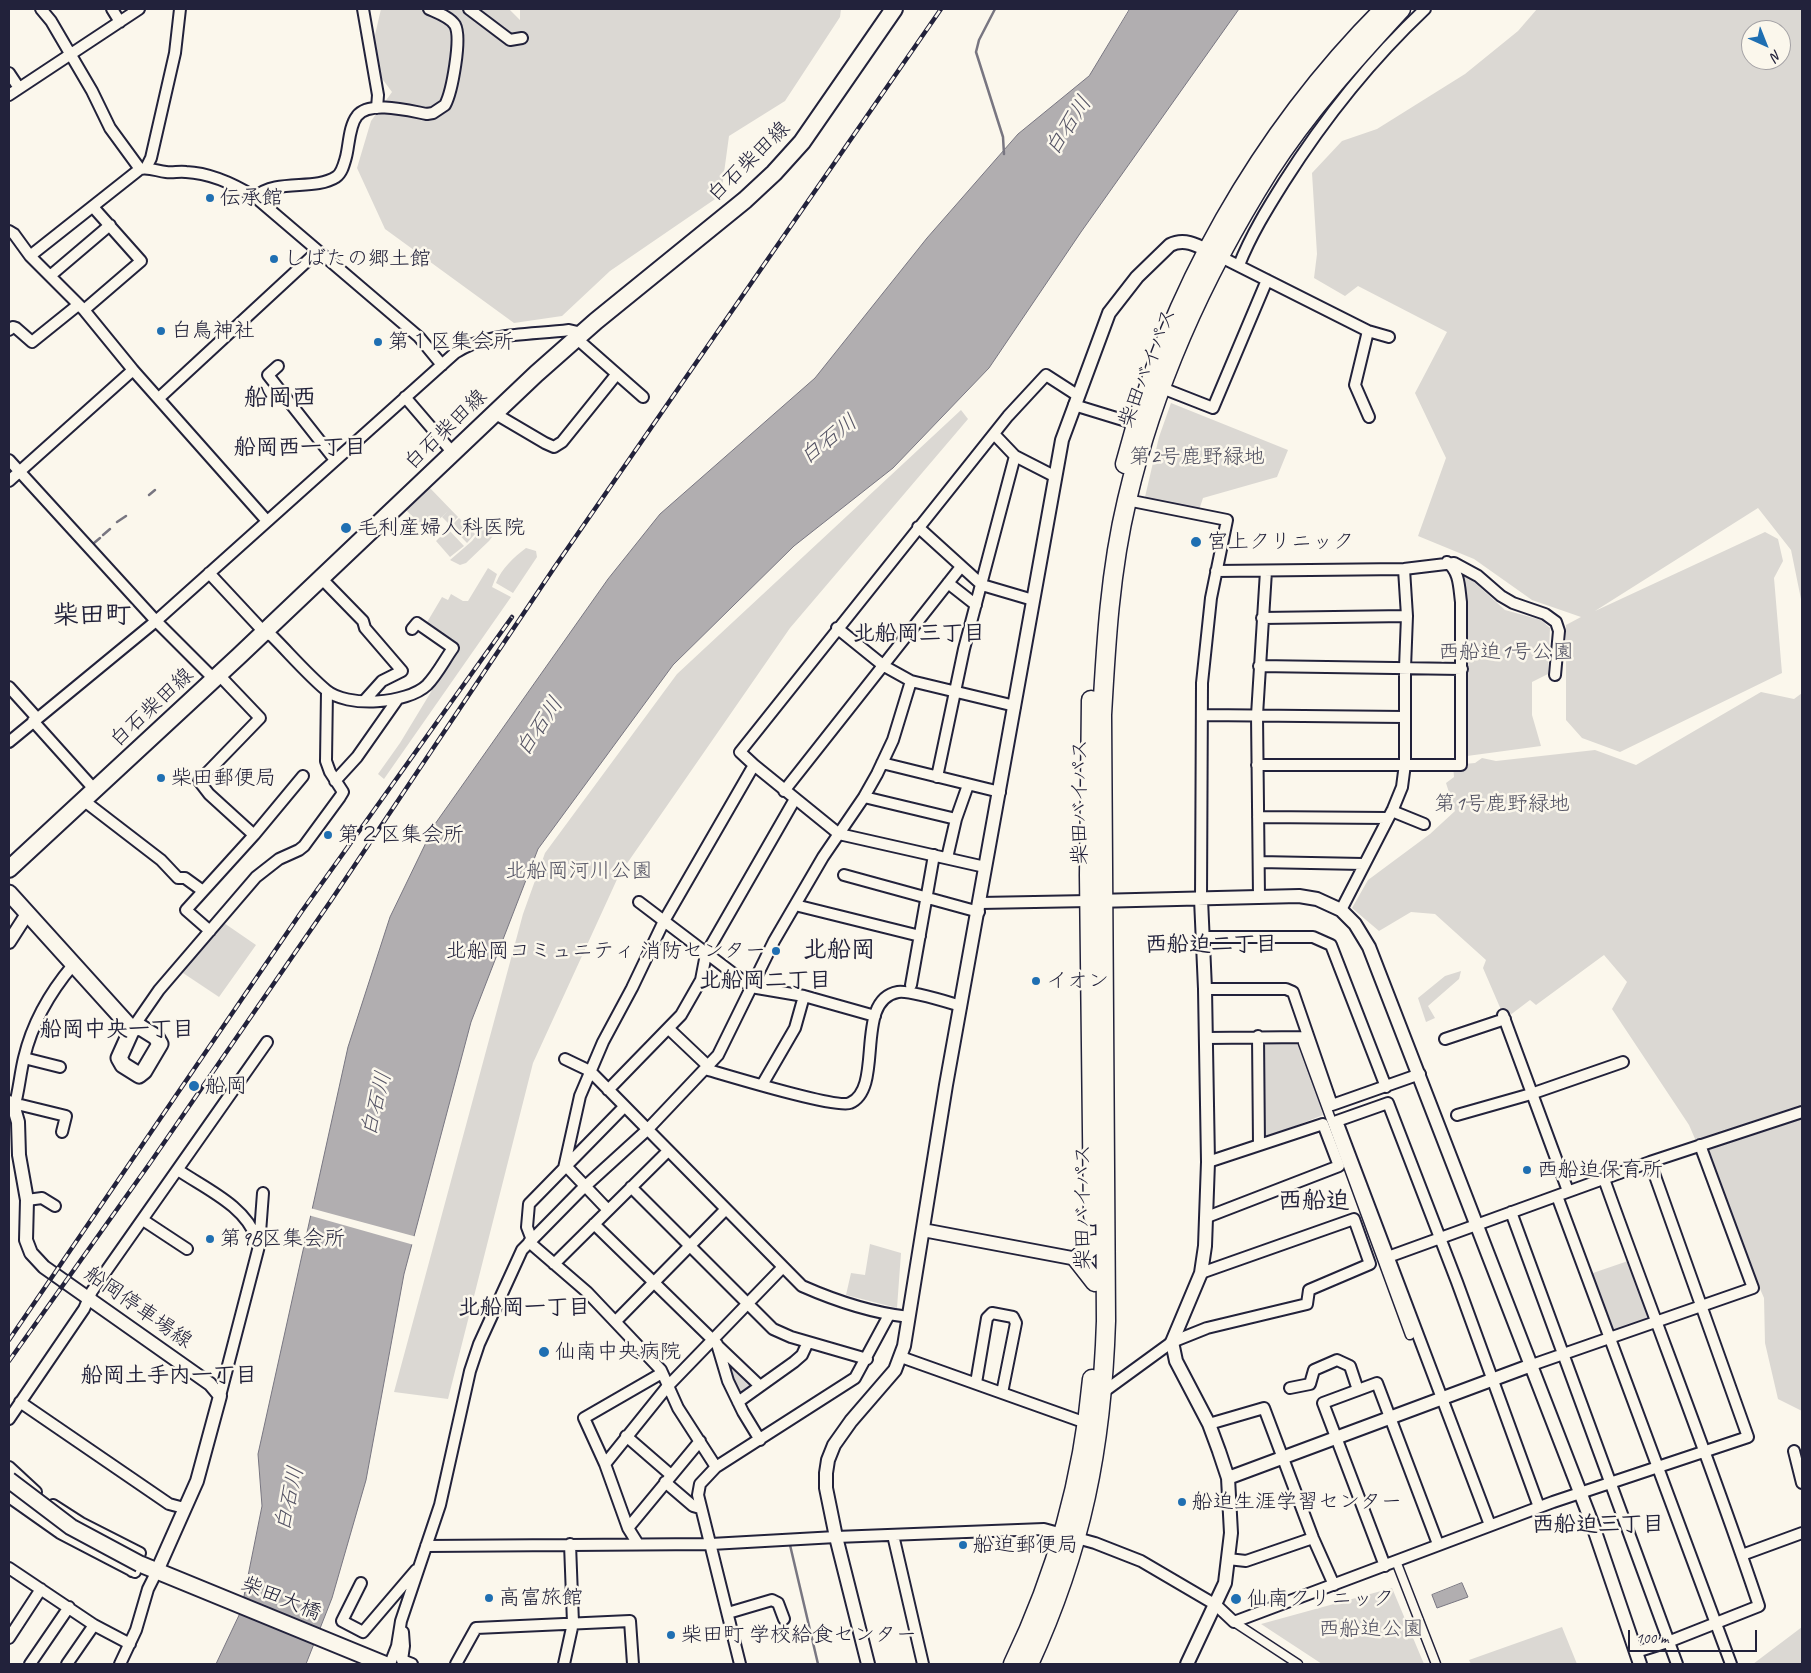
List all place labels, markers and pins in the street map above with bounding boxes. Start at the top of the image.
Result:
place label: 伝承館 [220,185,283,211]
marker: 伝承館 [204,192,216,204]
place label: しばたの郷土館 [284,246,431,272]
marker: しばたの郷土館 [268,253,280,265]
place label: 白鳥神社 [171,318,255,344]
marker: 白鳥神社 [155,325,167,337]
place label: 第１区集会所 [388,329,514,355]
marker: 第１区集会所 [372,336,384,348]
place label: 毛利産婦人科医院 [357,515,525,541]
marker: 毛利産婦人科医院 [339,521,353,535]
place label: 宮上クリニック [1207,529,1354,555]
marker: 宮上クリニック [1189,535,1203,549]
place label: 柴田郵便局 [171,765,276,791]
marker: 柴田郵便局 [155,772,167,784]
place label: 第２区集会所 [338,822,464,848]
marker: 第２区集会所 [322,829,334,841]
place label: 北船岡コミュニティ 消防センター [446,938,766,964]
marker: 北船岡コミュニティ 消防センター [770,945,782,957]
place label: イオン [1046,968,1109,994]
marker: イオン [1030,975,1042,987]
place label: 船岡 [205,1073,247,1099]
marker: 船岡 [187,1079,201,1093]
place label: 西船迫保育所 [1537,1157,1663,1183]
marker: 西船迫保育所 [1521,1164,1533,1176]
place label: 第9B区集会所 [220,1226,345,1252]
marker: 第9B区集会所 [204,1233,216,1245]
place label: 仙南中央病院 [555,1339,681,1365]
marker: 仙南中央病院 [537,1345,551,1359]
place label: 船迫生涯学習センター [1192,1489,1402,1515]
marker: 船迫生涯学習センター [1176,1496,1188,1508]
place label: 船迫郵便局 [973,1532,1078,1558]
marker: 船迫郵便局 [957,1539,969,1551]
place label: 高富旅館 [499,1585,583,1611]
place label: 仙南クリニック [1247,1586,1394,1612]
marker: 高富旅館 [483,1592,495,1604]
marker: 仙南クリニック [1229,1592,1243,1606]
place label: 柴田町 学校給食センター [681,1622,917,1648]
marker: 柴田町 学校給食センター [665,1629,677,1641]

